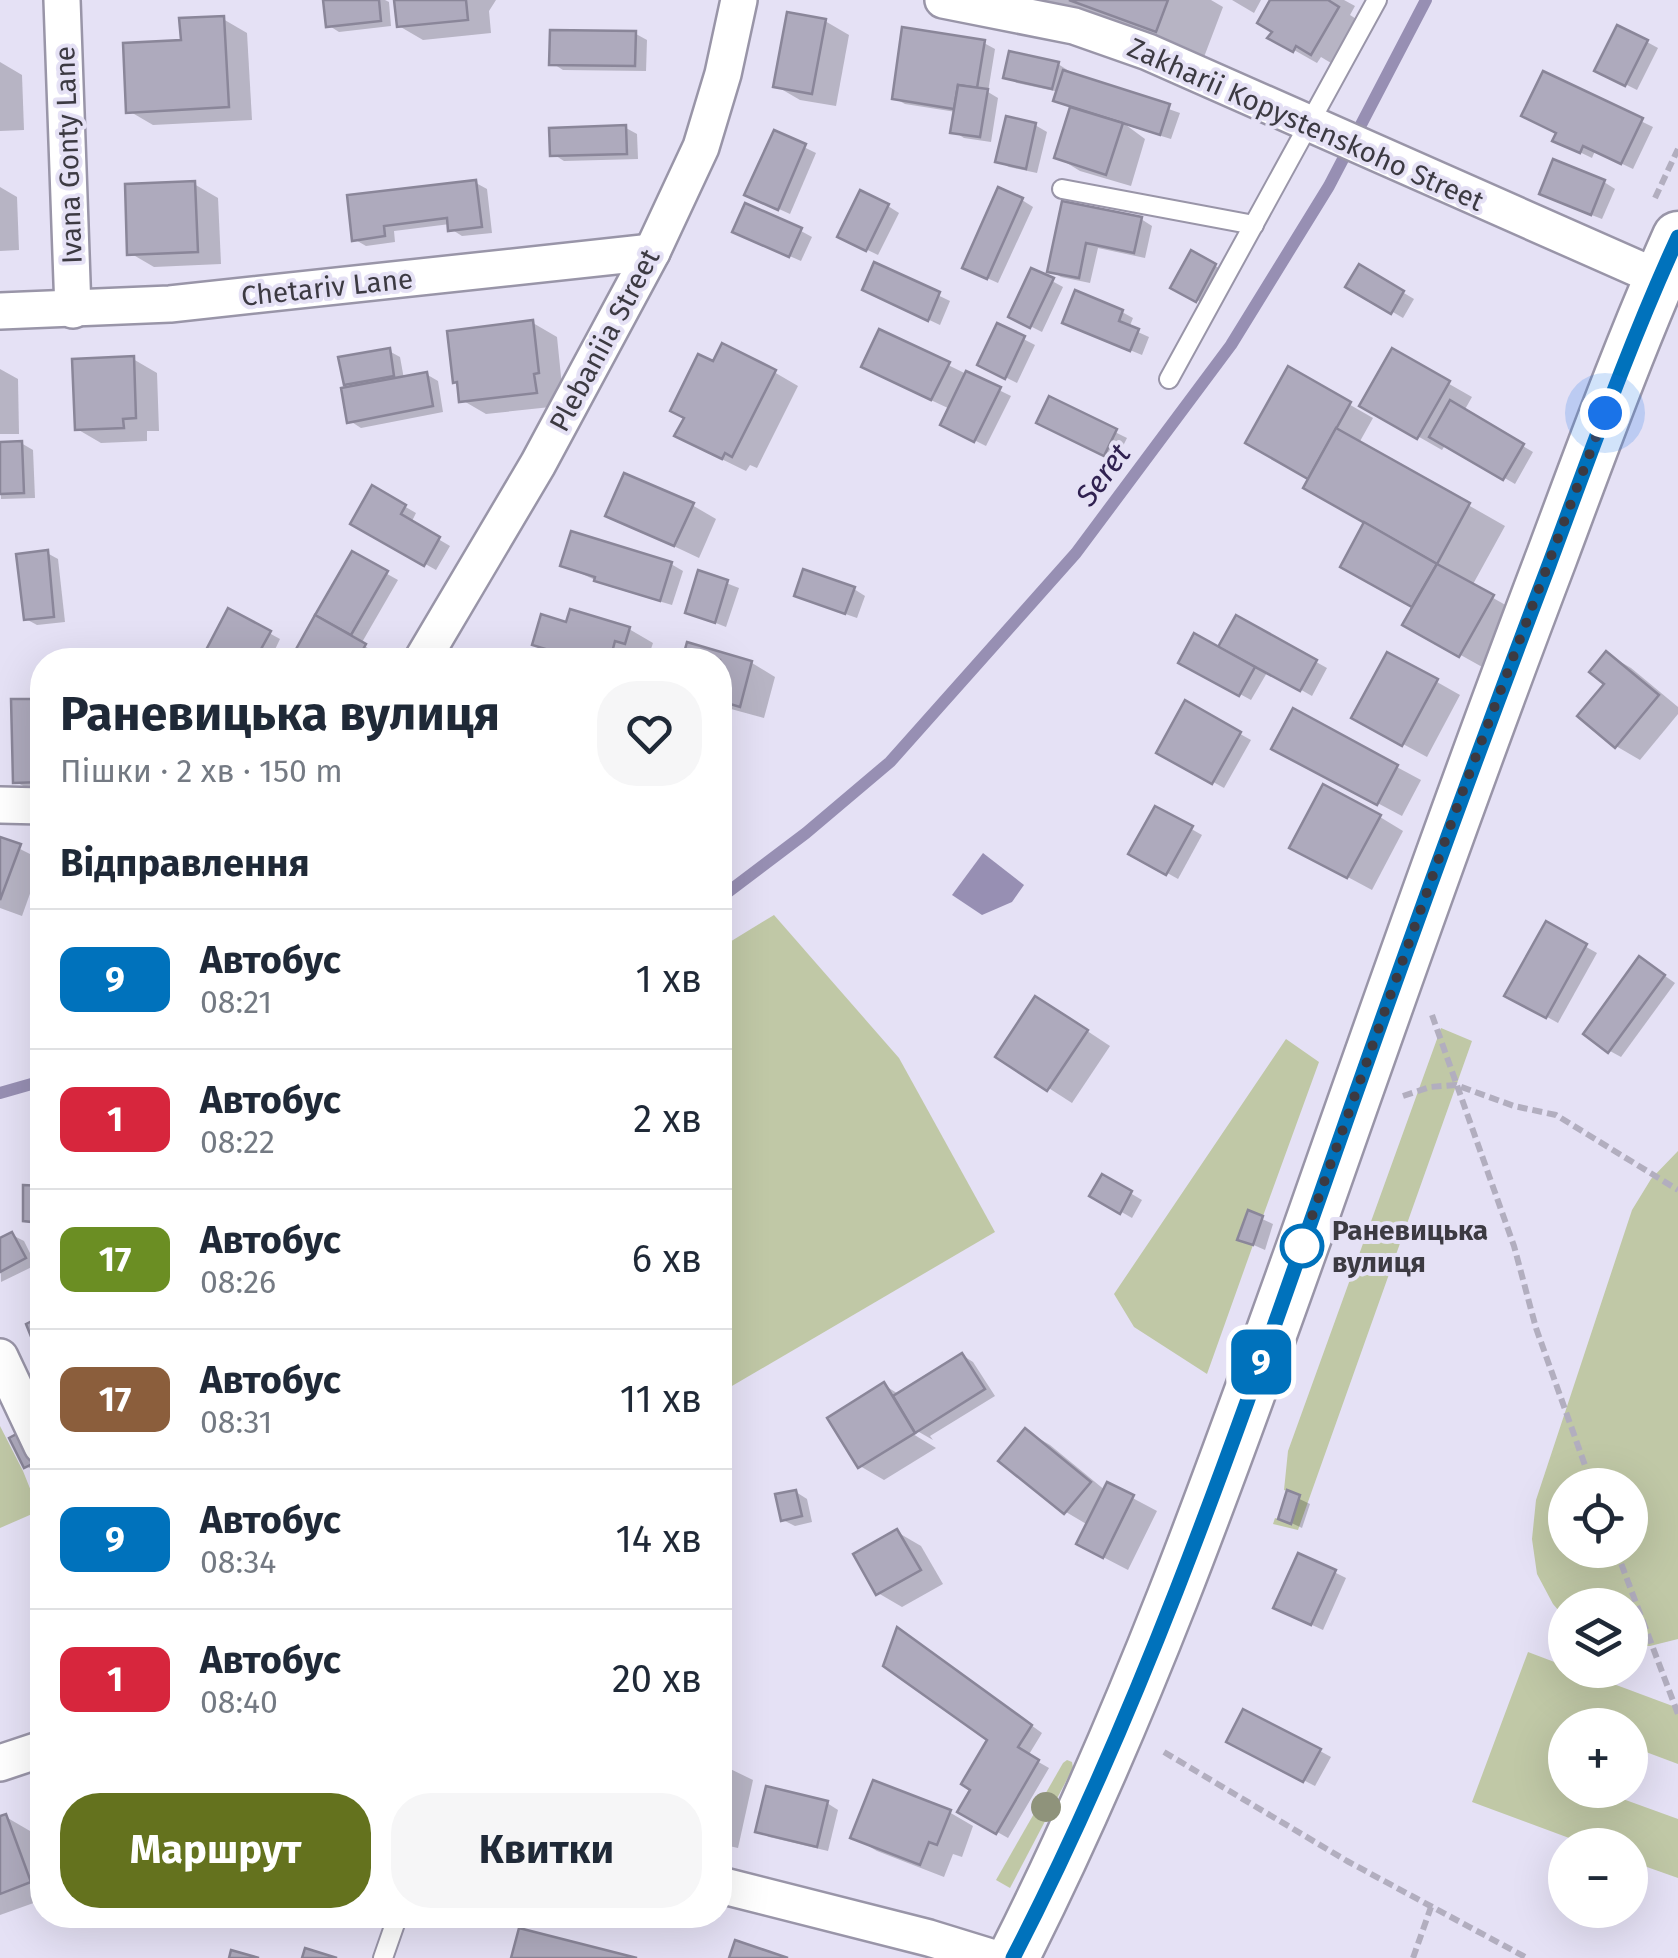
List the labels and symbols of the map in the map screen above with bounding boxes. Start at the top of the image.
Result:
street label: Zakharii Kopystenskoho Street [1123,31,1490,218]
street label: Ivana Gonty Lane [48,45,89,265]
street label: Plebaniia Street [543,243,667,437]
street label: Chetariv Lane [239,262,415,313]
your location [1580,388,1630,438]
water label: Seret [1067,437,1138,514]
place label: Раневицька вулиця [1332,1214,1488,1279]
marker: Раневицька вулиця [1281,1225,1323,1267]
line badge: 9 [1228,1330,1294,1394]

